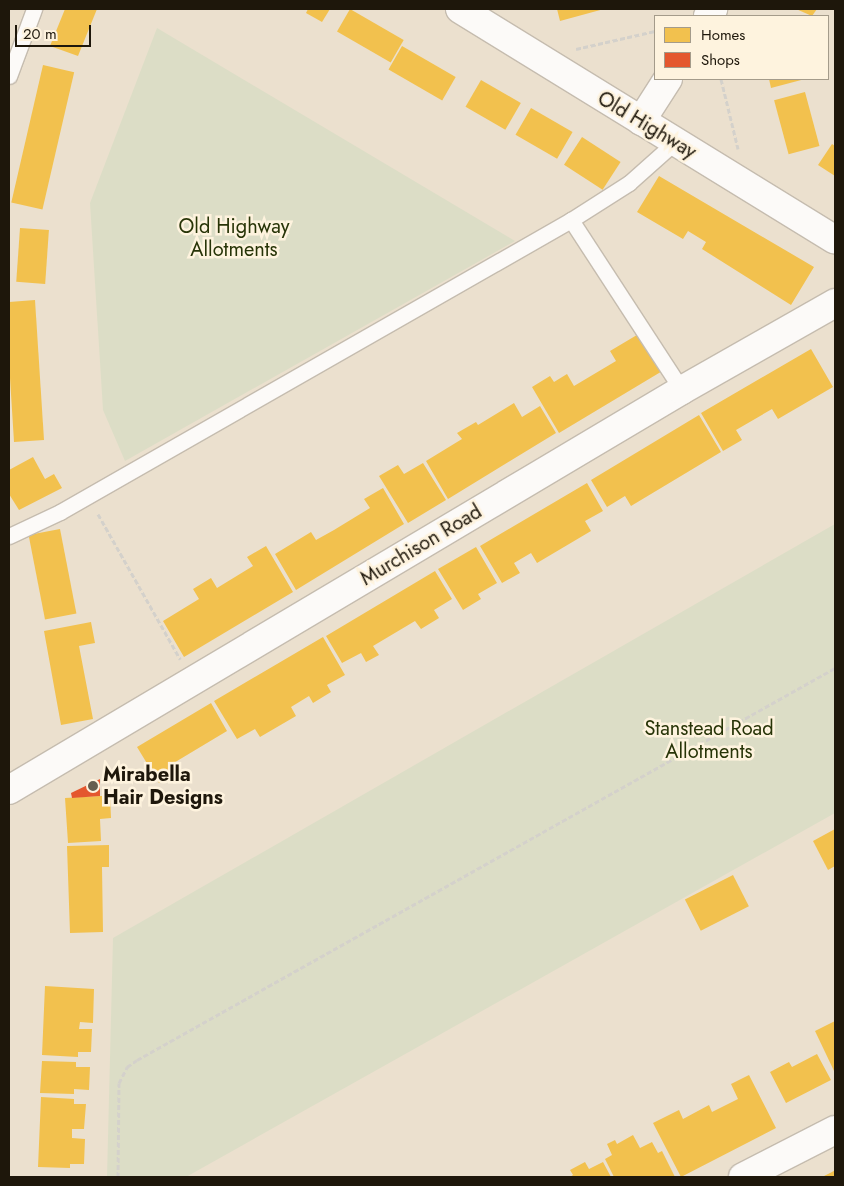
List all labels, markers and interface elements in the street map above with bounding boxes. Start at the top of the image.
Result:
scale bar [18,15,94,47]
legend [654,15,829,80]
text: 20 m [23,23,57,45]
text: Homes [701,24,745,46]
text: Shops [701,49,740,71]
street label: Old Highway [593,86,701,164]
park label: Old Highway Allotments [178,215,290,262]
street label: Murchison Road [356,499,486,591]
park label: Stanstead Road Allotments [644,717,774,764]
place label: Mirabella Hair Designs [103,762,223,809]
marker: Mirabella Hair Designs [87,780,99,792]

